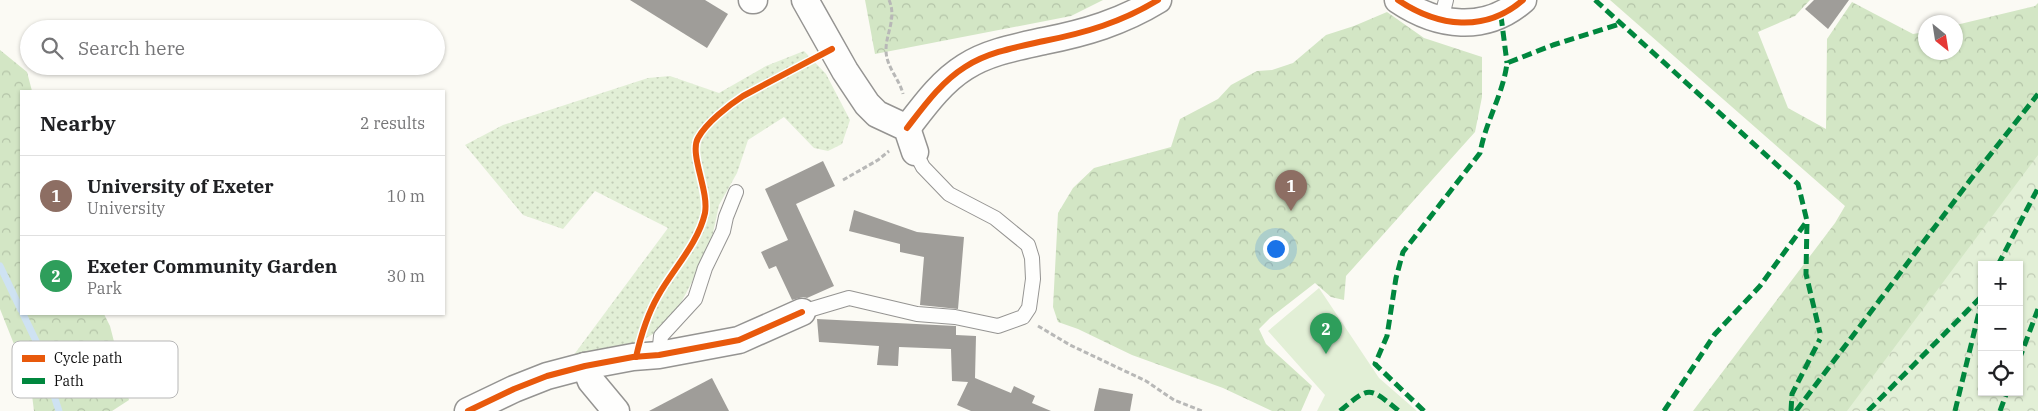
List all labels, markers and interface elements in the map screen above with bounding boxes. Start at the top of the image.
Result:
north arrow [1918,15,1963,60]
search box [20,20,445,75]
icon: search [38,34,66,62]
text: Search here [78,36,185,60]
text: Nearby [40,109,116,137]
text: 2 results [360,113,425,133]
pin: 1 [1275,170,1307,211]
text: University of Exeter [87,174,274,198]
text: 1 [51,186,61,206]
text: 10 m [387,186,425,206]
text: University [87,198,165,218]
your location [1263,236,1289,262]
text: Exeter Community Garden [87,254,337,278]
map controls [1978,261,2023,396]
button: + [1978,261,2023,306]
text: 2 [51,266,61,286]
text: 30 m [387,266,425,286]
text: Park [87,278,122,298]
button: − [1978,306,2023,351]
pin: 2 [1310,313,1342,354]
legend [12,341,178,398]
text: Cycle path [54,349,123,367]
button: locate [1978,351,2023,396]
text: Path [54,372,84,390]

